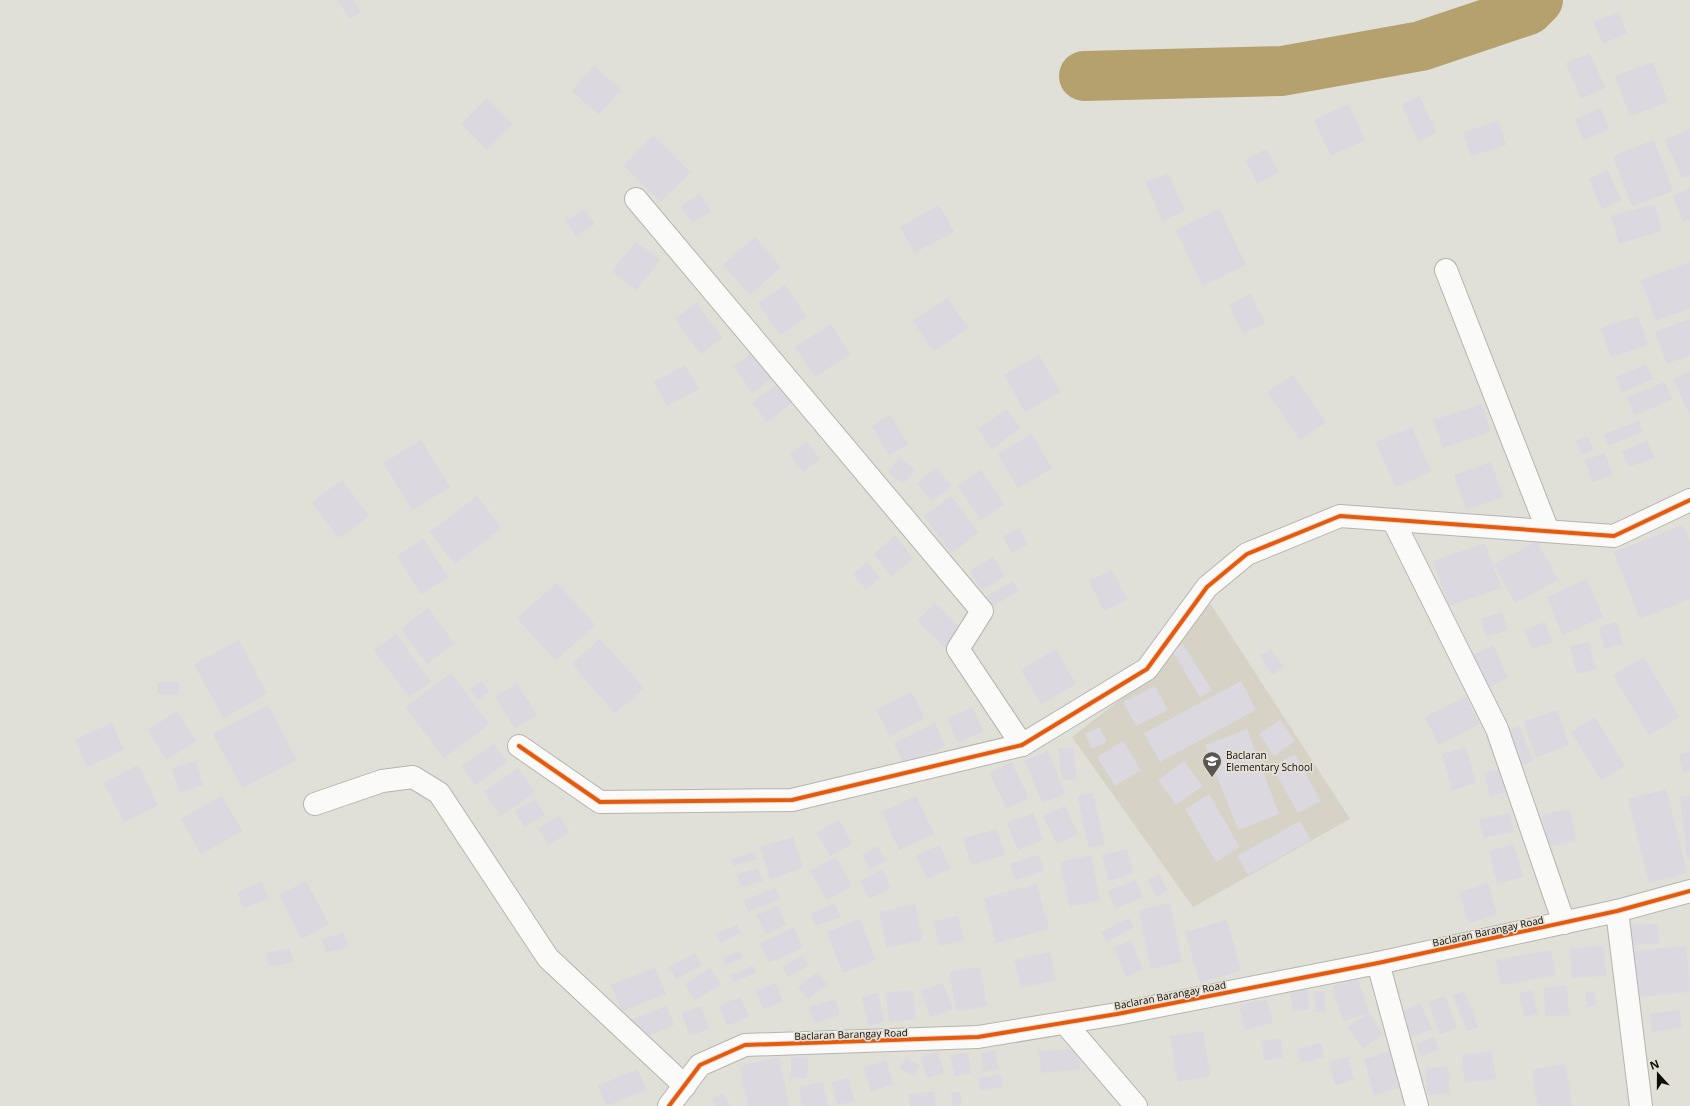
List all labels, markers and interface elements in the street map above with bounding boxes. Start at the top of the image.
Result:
place label: Baclaran Elementary School [1226,748,1312,774]
school or university icon: Baclaran Elementary School [1201,750,1223,778]
street label: Baclaran Barangay Road [1431,912,1545,950]
street label: Baclaran Barangay Road [1113,977,1227,1013]
street label: Baclaran Barangay Road [794,1025,908,1043]
north arrow [1638,1054,1678,1094]
text: N [1647,1056,1661,1073]

